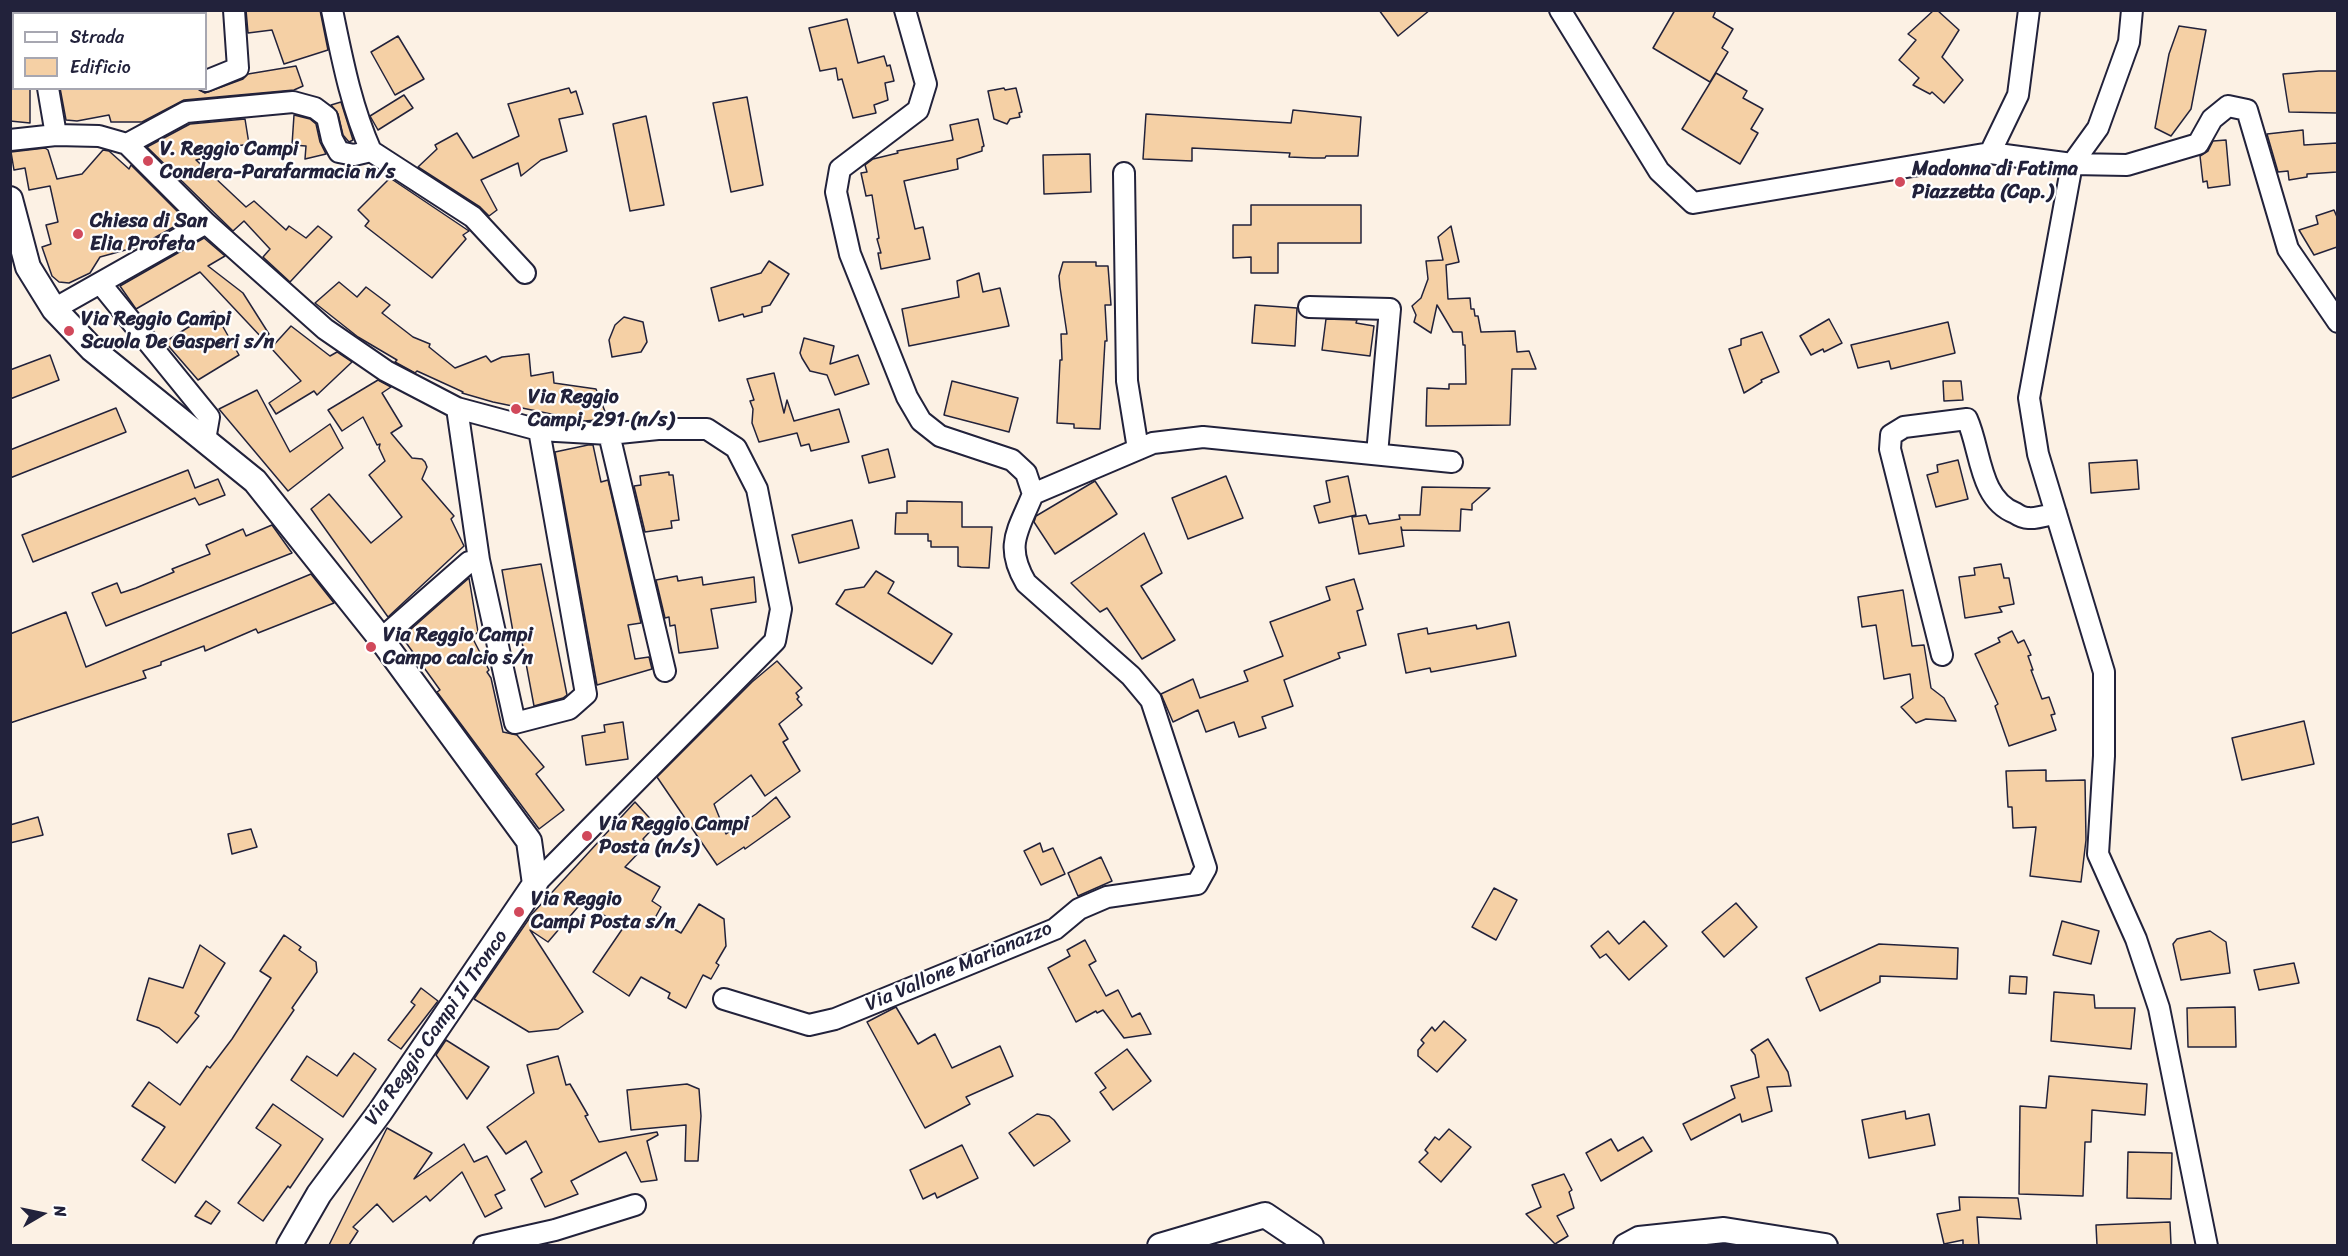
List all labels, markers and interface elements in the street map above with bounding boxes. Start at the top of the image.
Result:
legend [12,12,207,90]
text: Strada [70,21,124,53]
text: Edificio [70,51,131,83]
place label: V. Reggio Campi Condera-Parafarmacia n/s [160,138,395,185]
marker: V. Reggio Campi Condera-Parafarmacia n/s [141,154,155,168]
place label: Madonna di Fatima Piazzetta (Cap.) [1912,158,2078,205]
marker: Madonna di Fatima Piazzetta (Cap.) [1893,175,1907,189]
place label: Chiesa di San Elia Profeta [90,210,208,257]
marker: Chiesa di San Elia Profeta [71,227,85,241]
place label: Via Reggio Campi Scuola De Gasperi s/n [81,308,274,355]
marker: Via Reggio Campi Scuola De Gasperi s/n [62,324,76,338]
place label: Via Reggio Campi, 291 (n/s) [528,386,674,433]
marker: Via Reggio Campi, 291 (n/s) [509,402,523,416]
place label: Via Reggio Campi Campo calcio s/n [383,624,533,671]
marker: Via Reggio Campi Campo calcio s/n [364,640,378,654]
place label: Via Reggio Campi Posta (n/s) [599,813,749,860]
marker: Via Reggio Campi Posta (n/s) [580,829,594,843]
place label: Via Reggio Campi Posta s/n [531,888,676,935]
marker: Via Reggio Campi Posta s/n [512,905,526,919]
street label: Via Vallone Marianazzo [862,917,1056,1017]
street label: Via Reggio Campi II Tronco [360,926,514,1130]
north arrow [12,1184,72,1244]
text: N [45,1203,75,1219]

